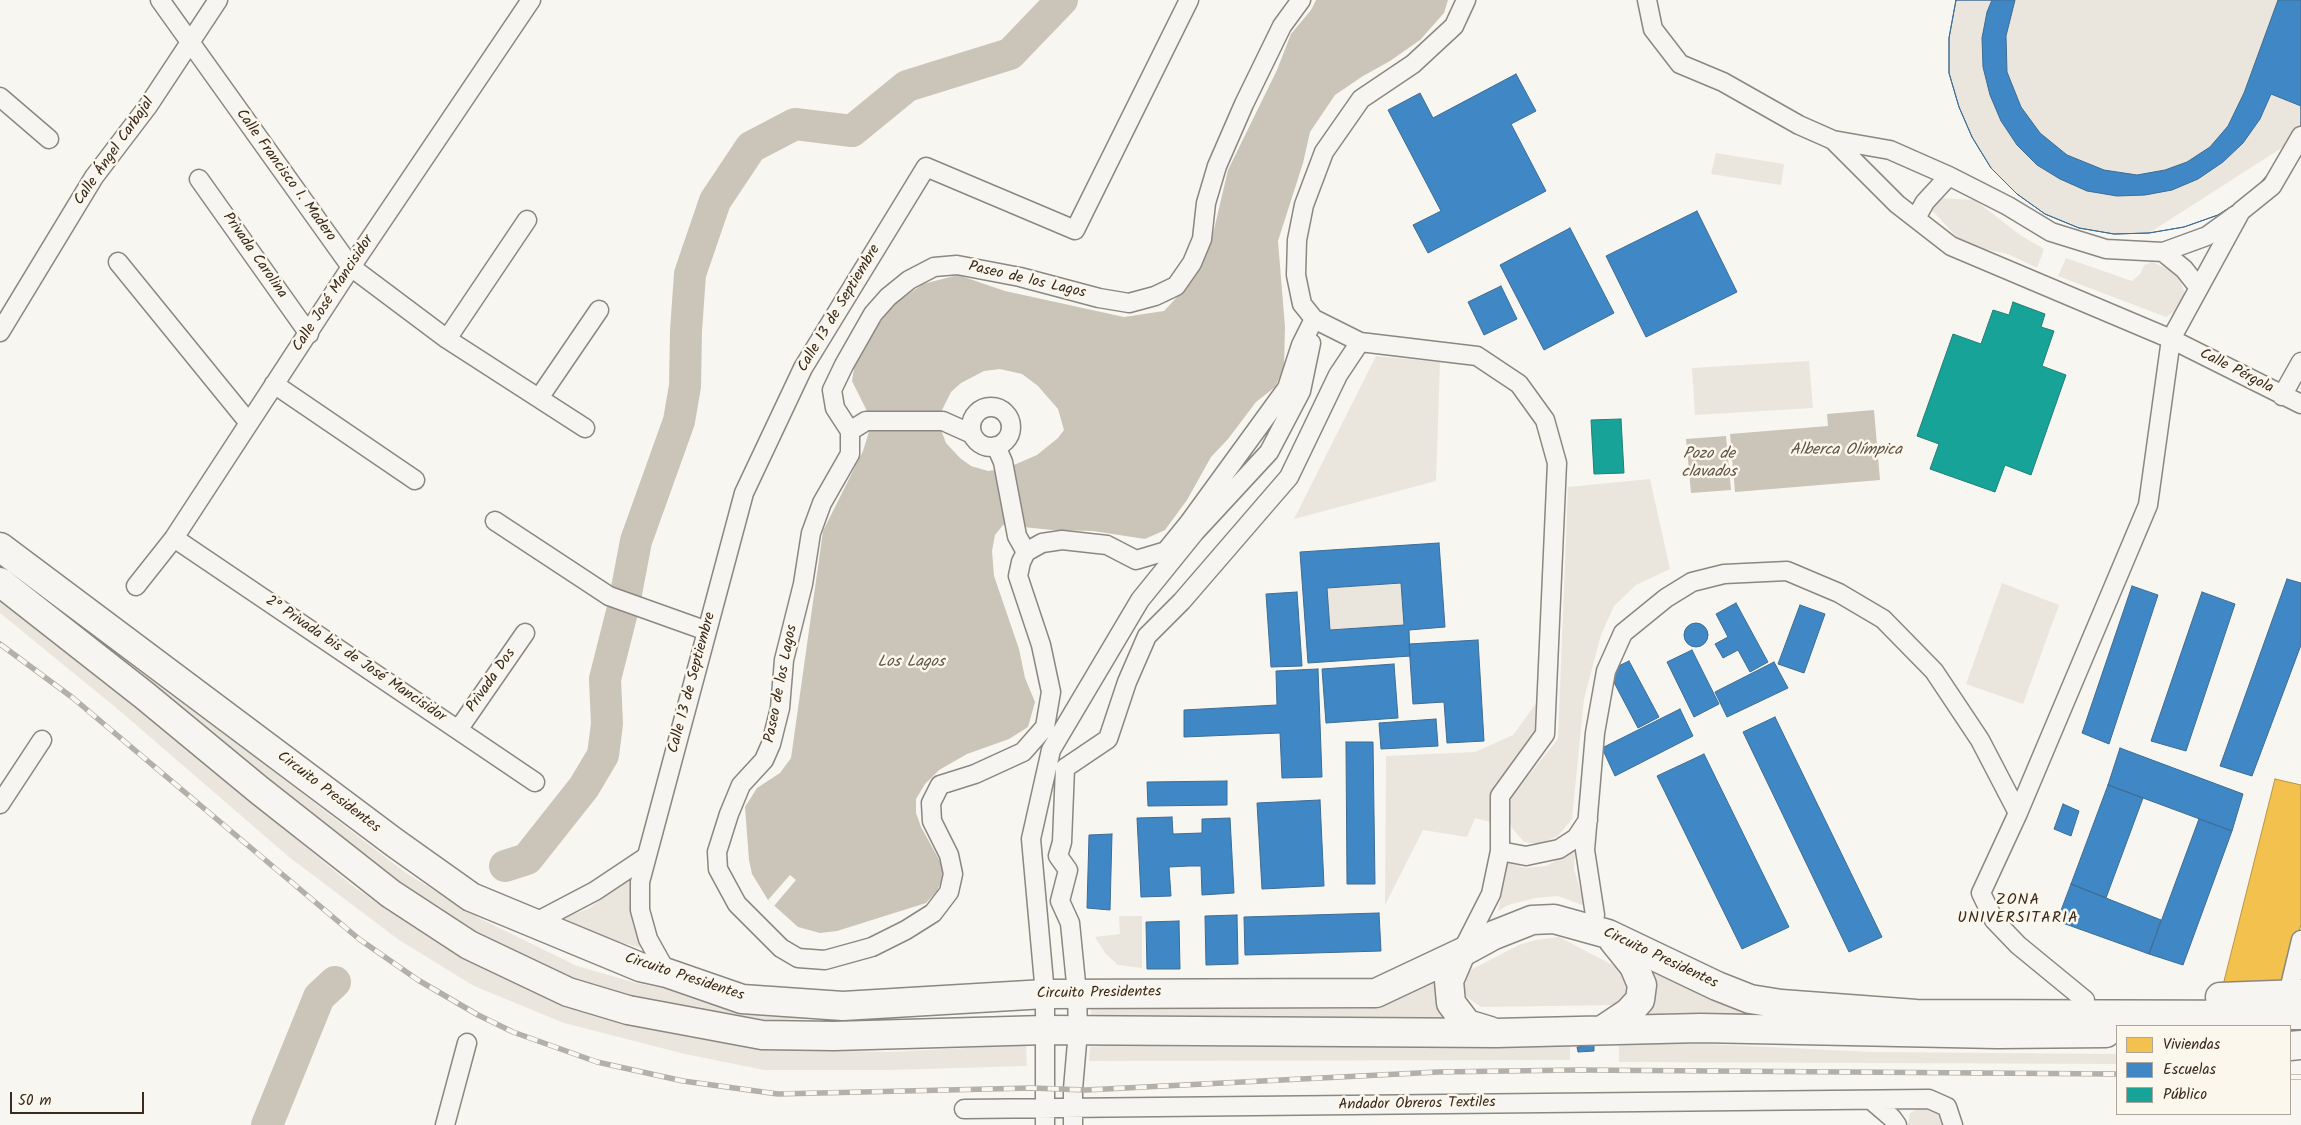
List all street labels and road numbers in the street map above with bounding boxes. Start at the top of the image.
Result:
street label: Calle Ángel Carbajal [71,95,159,209]
street label: Calle Francisco I. Madero [231,106,339,246]
street label: Privada Carolina [218,210,290,302]
street label: Calle José Mancisidor [290,232,378,356]
street label: Calle 13 de Septiembre [795,242,885,376]
street label: Paseo de los Lagos [967,259,1087,303]
street label: Calle Pérgola [2196,346,2276,398]
street label: 2° Privada bis de José Mancisidor [261,593,449,727]
street label: Calle 13 de Septiembre [666,611,720,755]
street label: Paseo de los Lagos [762,623,802,745]
street label: Privada Dos [464,646,520,716]
street label: Circuito Presidentes [273,748,383,838]
street label: Circuito Presidentes [1600,925,1720,993]
street label: Circuito Presidentes [622,950,746,1006]
street label: Circuito Presidentes [1037,984,1161,1004]
street label: Andador Obreros Textiles [1338,1095,1496,1115]

